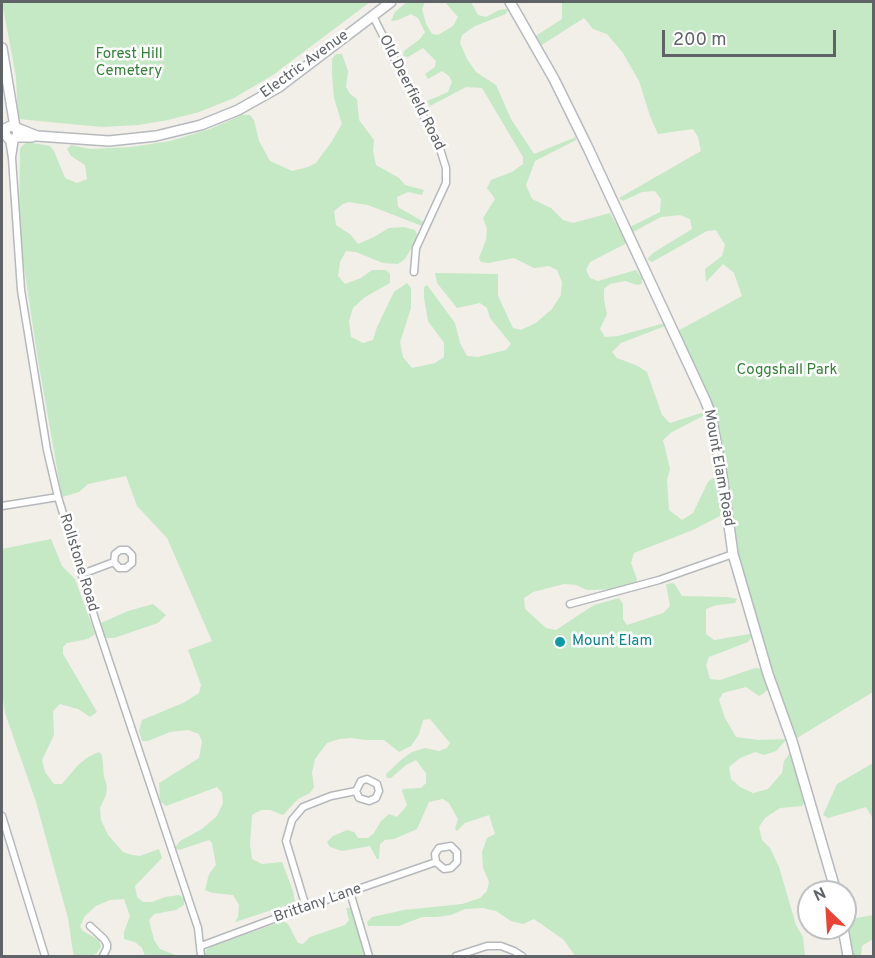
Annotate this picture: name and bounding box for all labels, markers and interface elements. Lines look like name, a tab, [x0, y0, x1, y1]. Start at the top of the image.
scale bar	[665, 18, 839, 56]
street label: Electric Avenue	[257, 27, 353, 103]
text: 200 m	[673, 29, 726, 52]
street label: Old Deerfield Road	[374, 32, 448, 154]
park label: Forest Hill Cemetery	[95, 46, 163, 81]
park label: Coggshall Park	[737, 362, 837, 380]
street label: Mount Elam Road	[699, 408, 737, 528]
street label: Rollstone Road	[55, 512, 101, 614]
place label: Mount Elam	[572, 633, 652, 651]
marker: Mount Elam	[553, 635, 567, 649]
north arrow	[797, 880, 857, 940]
street label: Brittany Lane	[272, 881, 364, 927]
text: N	[811, 884, 830, 907]

